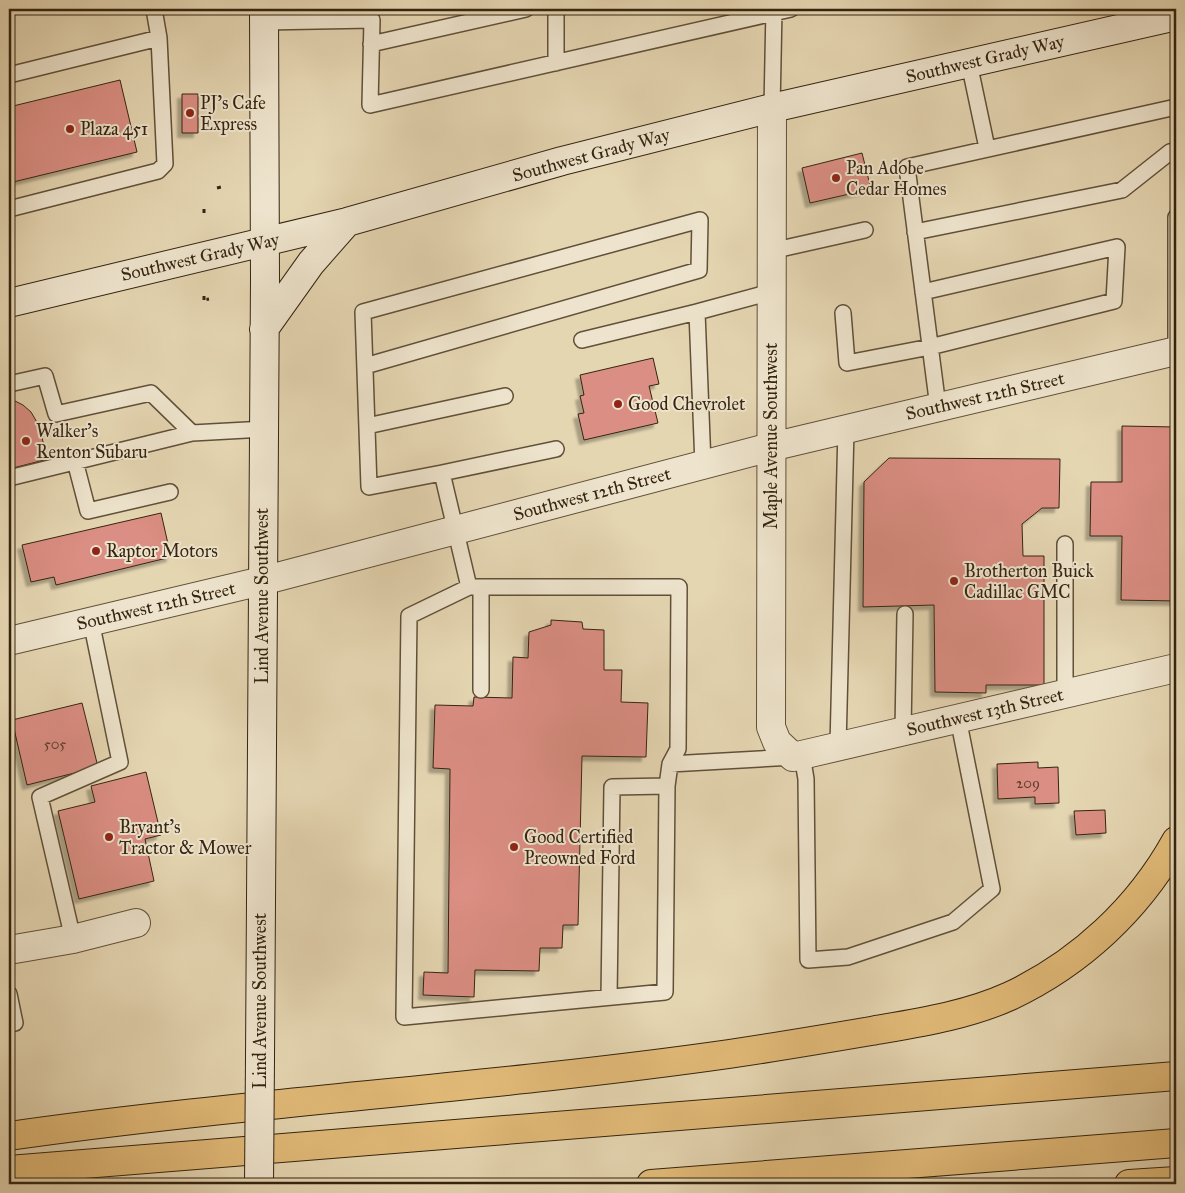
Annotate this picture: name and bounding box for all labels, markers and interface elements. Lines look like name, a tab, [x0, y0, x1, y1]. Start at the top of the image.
street label: Southwest Grady Way	[904, 30, 1067, 88]
place label: PJ's Cafe Express	[200, 92, 266, 135]
marker: PJ's Cafe Express	[184, 107, 196, 119]
place label: Plaza 451	[80, 118, 148, 140]
marker: Plaza 451	[64, 123, 76, 135]
street label: Southwest Grady Way	[510, 123, 673, 187]
place label: Pan Adobe Cedar Homes	[846, 157, 947, 200]
marker: Pan Adobe Cedar Homes	[830, 172, 842, 184]
street label: Southwest Grady Way	[119, 228, 282, 286]
street label: Maple Avenue Southwest	[760, 342, 782, 529]
street label: Southwest 12th Street	[903, 367, 1067, 425]
place label: Good Chevrolet	[628, 393, 746, 415]
marker: Good Chevrolet	[612, 398, 624, 410]
place label: Walker's Renton Subaru	[36, 420, 148, 463]
marker: Walker's Renton Subaru	[20, 435, 32, 447]
street label: Southwest 12th Street	[511, 462, 674, 526]
street label: Lind Avenue Southwest	[251, 507, 273, 684]
place label: Raptor Motors	[106, 540, 218, 562]
marker: Raptor Motors	[90, 545, 102, 557]
place label: Brotherton Buick Cadillac GMC	[964, 560, 1094, 603]
marker: Brotherton Buick Cadillac GMC	[948, 575, 960, 587]
street label: Southwest 12th Street	[74, 577, 238, 635]
street label: Southwest 13th Street	[904, 683, 1066, 741]
house number: 505	[44, 735, 66, 753]
house number: 209	[1016, 774, 1040, 792]
place label: Bryant's Tractor & Mower	[119, 816, 252, 859]
place label: Good Certified Preowned Ford	[524, 826, 636, 869]
marker: Bryant's Tractor & Mower	[103, 831, 115, 843]
marker: Good Certified Preowned Ford	[508, 841, 520, 853]
street label: Lind Avenue Southwest	[249, 912, 271, 1089]

